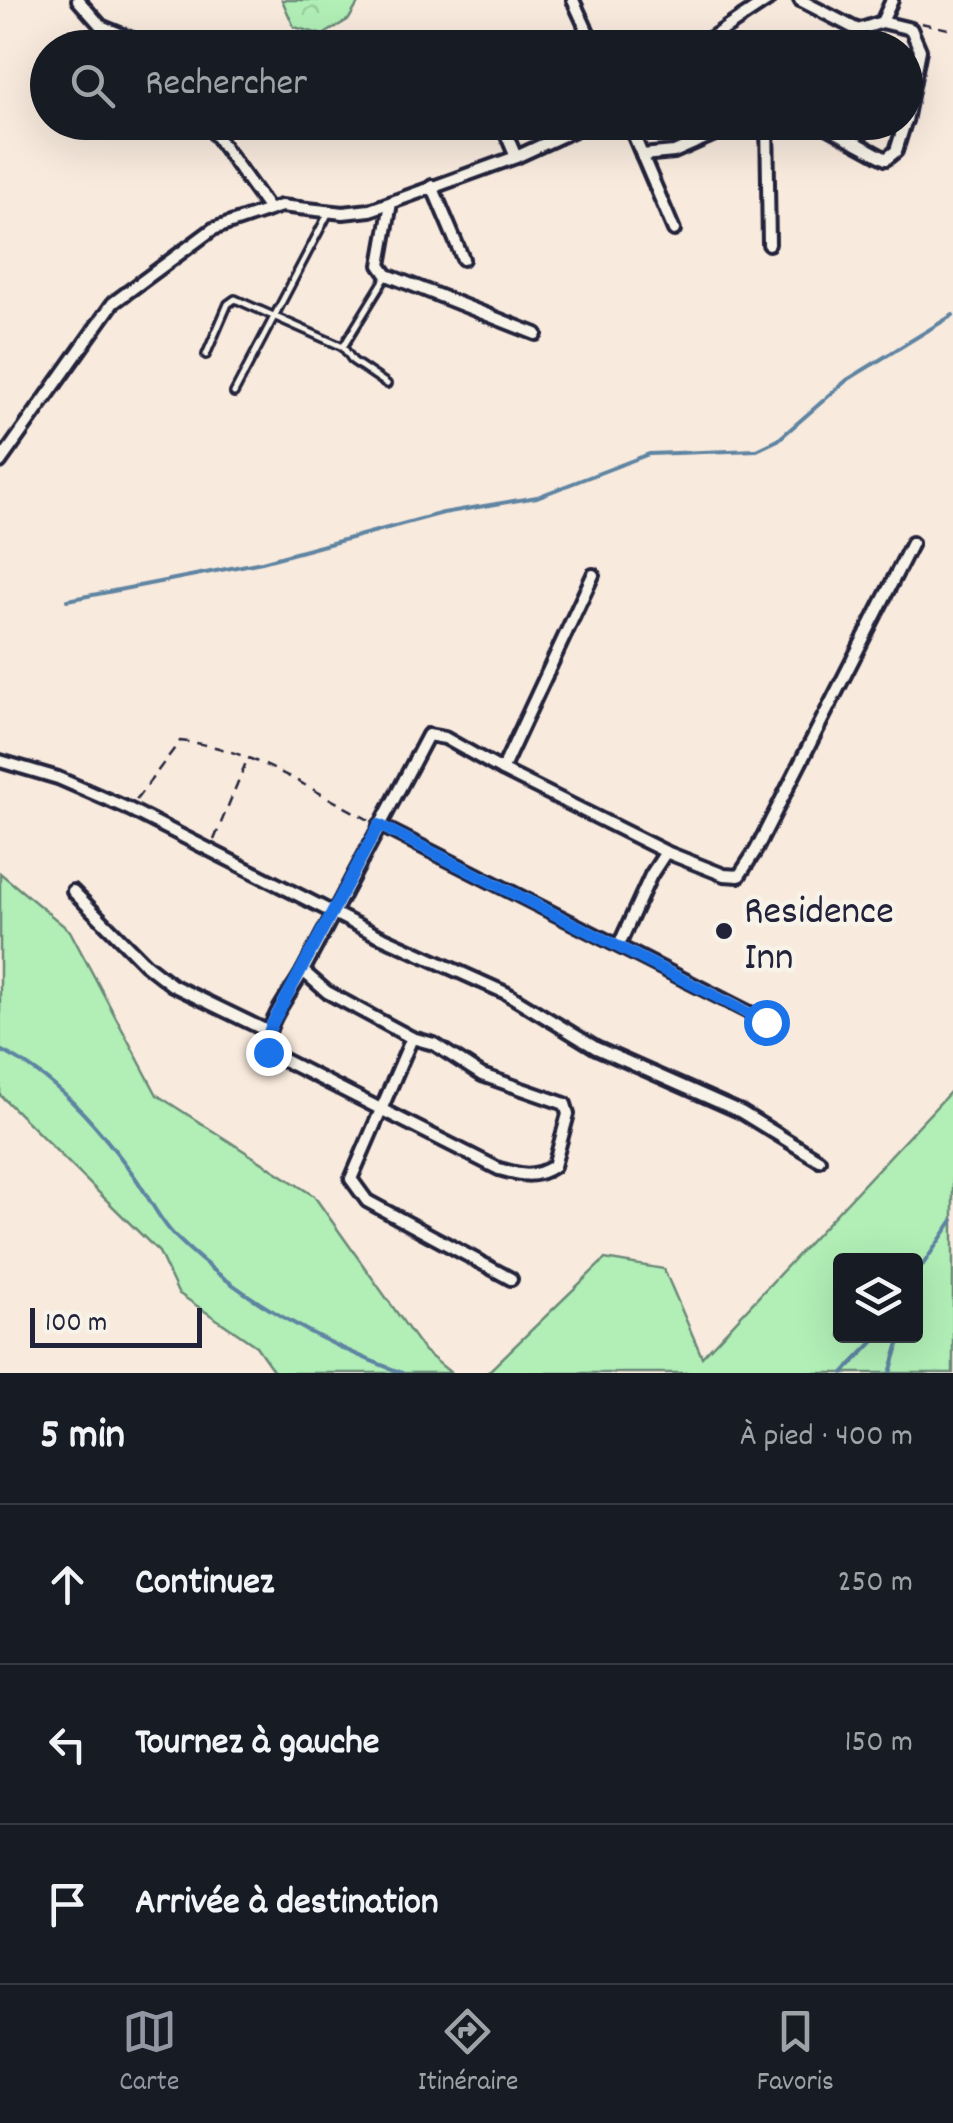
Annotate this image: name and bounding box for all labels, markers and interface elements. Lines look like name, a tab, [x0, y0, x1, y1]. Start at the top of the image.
search box	[30, 30, 923, 140]
icon: search	[65, 58, 120, 113]
text: Rechercher	[145, 58, 307, 113]
place label: Residence Inn	[744, 886, 894, 989]
marker: Residence Inn	[713, 920, 735, 942]
route start	[744, 1000, 790, 1046]
route end	[246, 1030, 292, 1076]
map controls	[833, 1253, 923, 1343]
button: layers	[833, 1253, 923, 1343]
scale bar	[30, 1303, 202, 1348]
text: 100 m	[45, 1305, 107, 1345]
text: 5 min	[40, 1408, 125, 1468]
text: À pied · 400 m	[740, 1415, 913, 1461]
icon: ahead	[40, 1557, 95, 1612]
text: Continuez	[135, 1557, 274, 1612]
text: 250 m	[837, 1561, 913, 1607]
icon: left	[40, 1717, 95, 1772]
text: Tournez à gauche	[135, 1717, 380, 1772]
text: 150 m	[844, 1721, 913, 1767]
icon: arrive	[40, 1877, 95, 1932]
text: Arrivée à destination	[135, 1877, 439, 1932]
tab: Carte	[119, 2004, 179, 2104]
tab: Itinéraire	[418, 2004, 518, 2104]
tab: Favoris	[757, 2004, 834, 2104]

